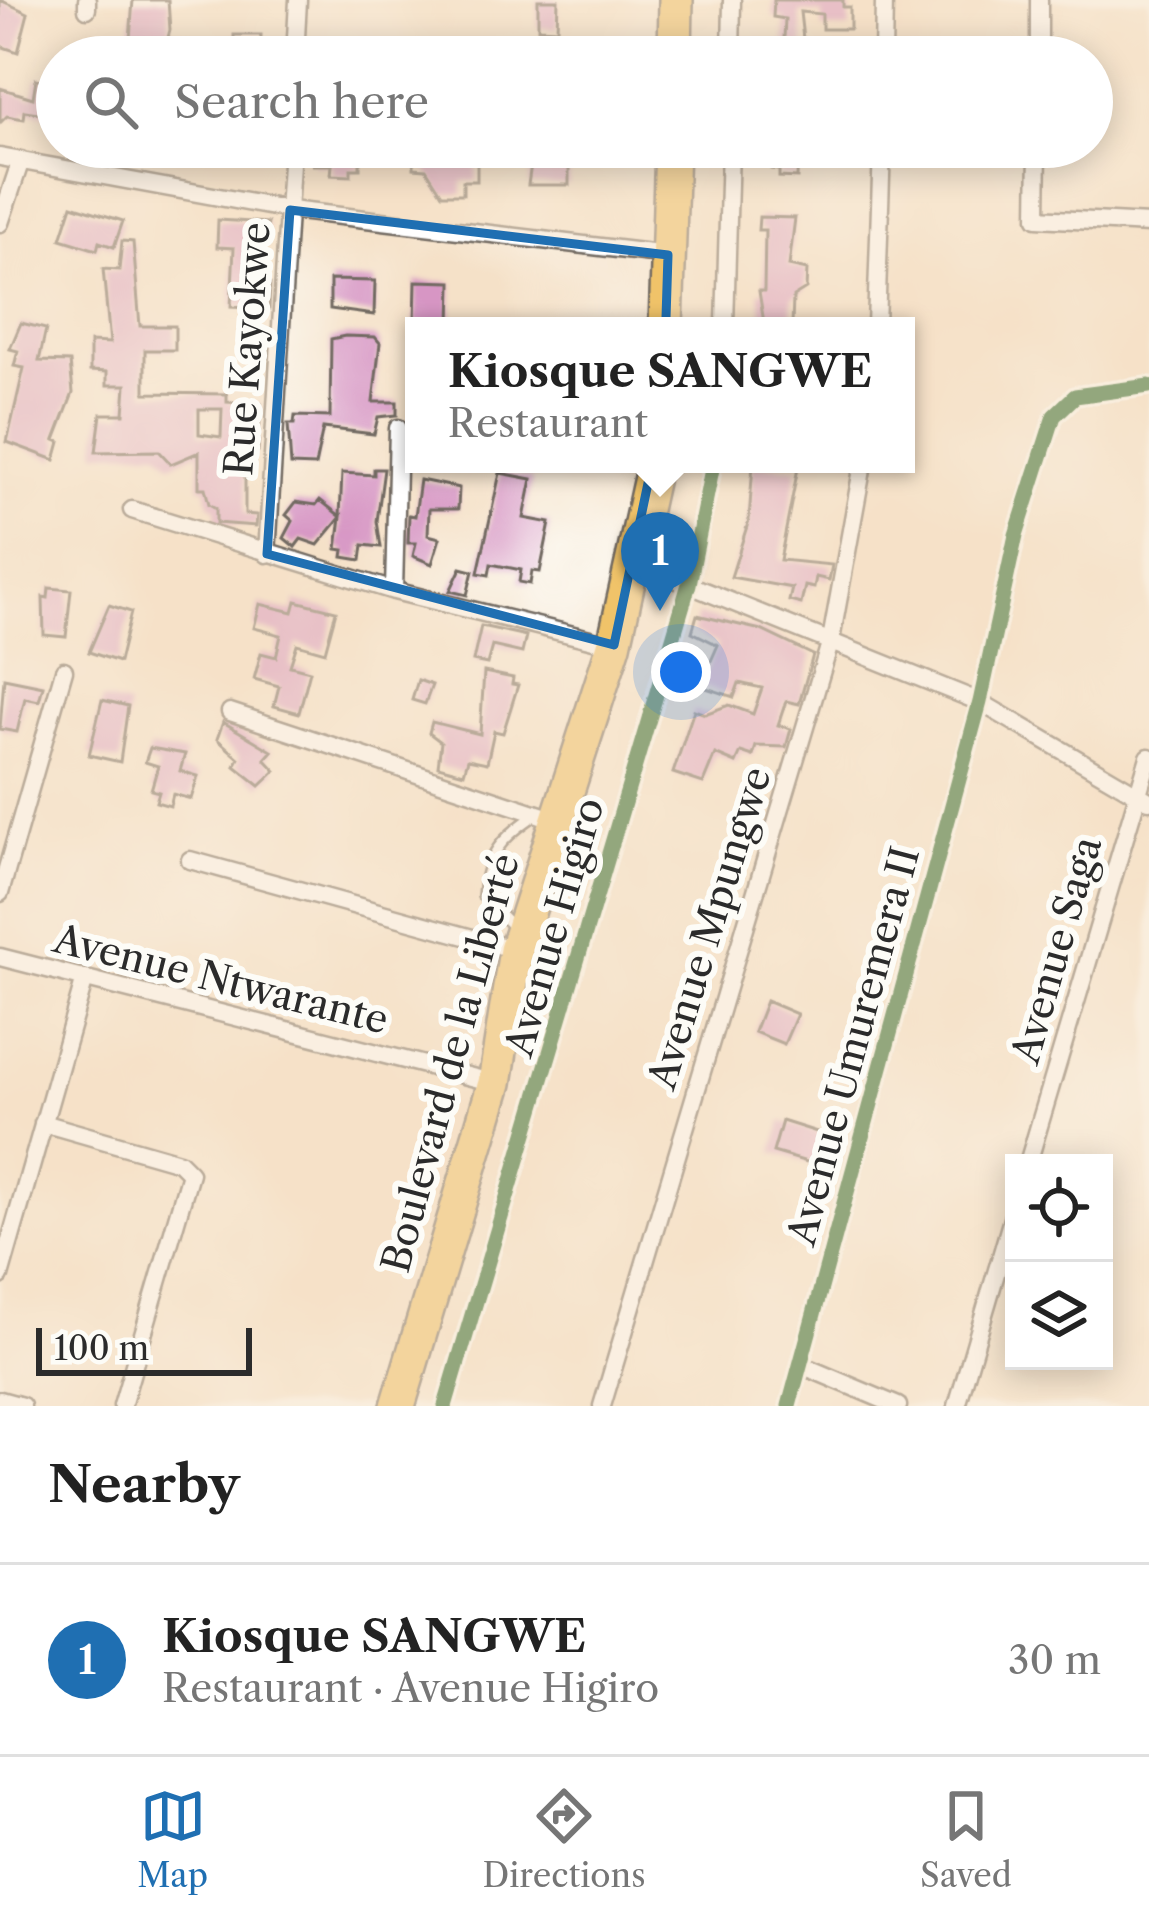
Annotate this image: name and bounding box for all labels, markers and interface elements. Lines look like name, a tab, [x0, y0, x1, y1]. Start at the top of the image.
search box	[36, 36, 1113, 168]
icon: search	[78, 69, 144, 135]
text: Search here	[174, 74, 429, 130]
street label: Rue Kayokwe	[214, 221, 280, 477]
popup	[405, 317, 915, 473]
text: Kiosque SANGWE	[448, 343, 872, 399]
text: Restaurant	[448, 399, 648, 447]
pin: 1	[621, 512, 699, 611]
your location	[651, 642, 711, 702]
street label: Avenue Mpungwe	[637, 761, 781, 1096]
street label: Avenue Higiro	[494, 792, 614, 1063]
street label: Avenue Saga	[1000, 831, 1111, 1070]
street label: Avenue Umuremera II	[776, 842, 929, 1251]
street label: Boulevard de la Liberté	[371, 848, 529, 1278]
street label: Avenue Ntwarante	[48, 914, 393, 1044]
map controls	[1005, 1154, 1113, 1370]
button: locate	[1005, 1154, 1113, 1262]
button: layers	[1005, 1262, 1113, 1370]
scale bar	[36, 1322, 252, 1375]
text: 100 m	[54, 1328, 149, 1369]
text: Nearby	[48, 1453, 240, 1515]
text: Kiosque SANGWE	[162, 1608, 586, 1664]
text: 1	[78, 1636, 96, 1684]
text: 30 m	[1008, 1636, 1101, 1684]
text: Restaurant · Avenue Higiro	[162, 1664, 659, 1712]
tab: Map	[137, 1783, 208, 1896]
tab: Directions	[483, 1783, 646, 1896]
tab: Saved	[920, 1783, 1012, 1896]

